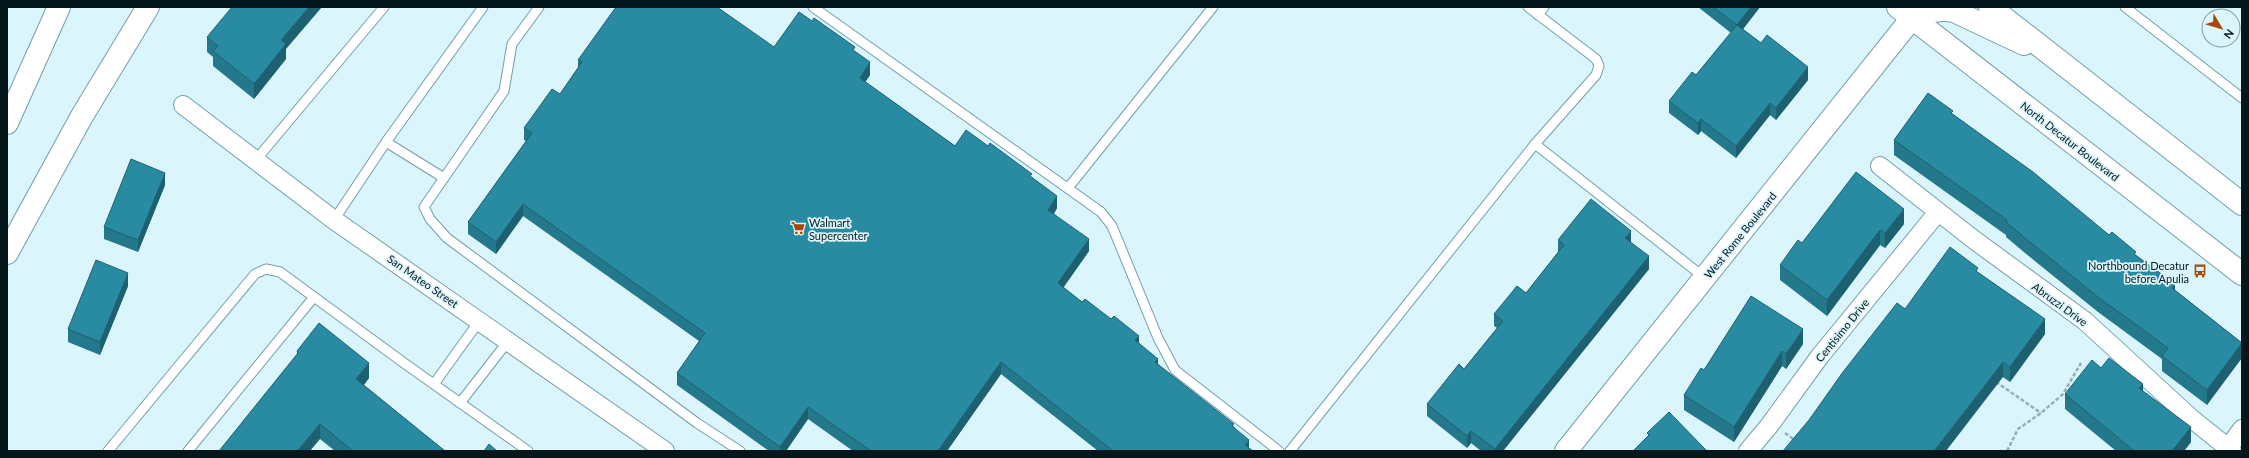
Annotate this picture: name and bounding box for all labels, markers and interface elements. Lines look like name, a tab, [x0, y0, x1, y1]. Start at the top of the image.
north arrow	[2201, 8, 2241, 48]
text: N	[2222, 27, 2237, 42]
street label: North Decatur Boulevard	[2018, 98, 2122, 184]
street label: West Rome Boulevard	[1701, 189, 1779, 281]
place label: Walmart Supercenter	[809, 216, 868, 242]
supermarket icon: Walmart Supercenter	[790, 220, 806, 236]
street label: San Mateo Street	[385, 252, 461, 310]
place label: Northbound Decatur before Apulia	[2088, 259, 2189, 285]
bus stop icon: Northbound Decatur before Apulia	[2192, 263, 2208, 279]
street label: Abruzzi Drive	[2030, 280, 2090, 329]
street label: Centisimo Drive	[1813, 296, 1872, 364]

